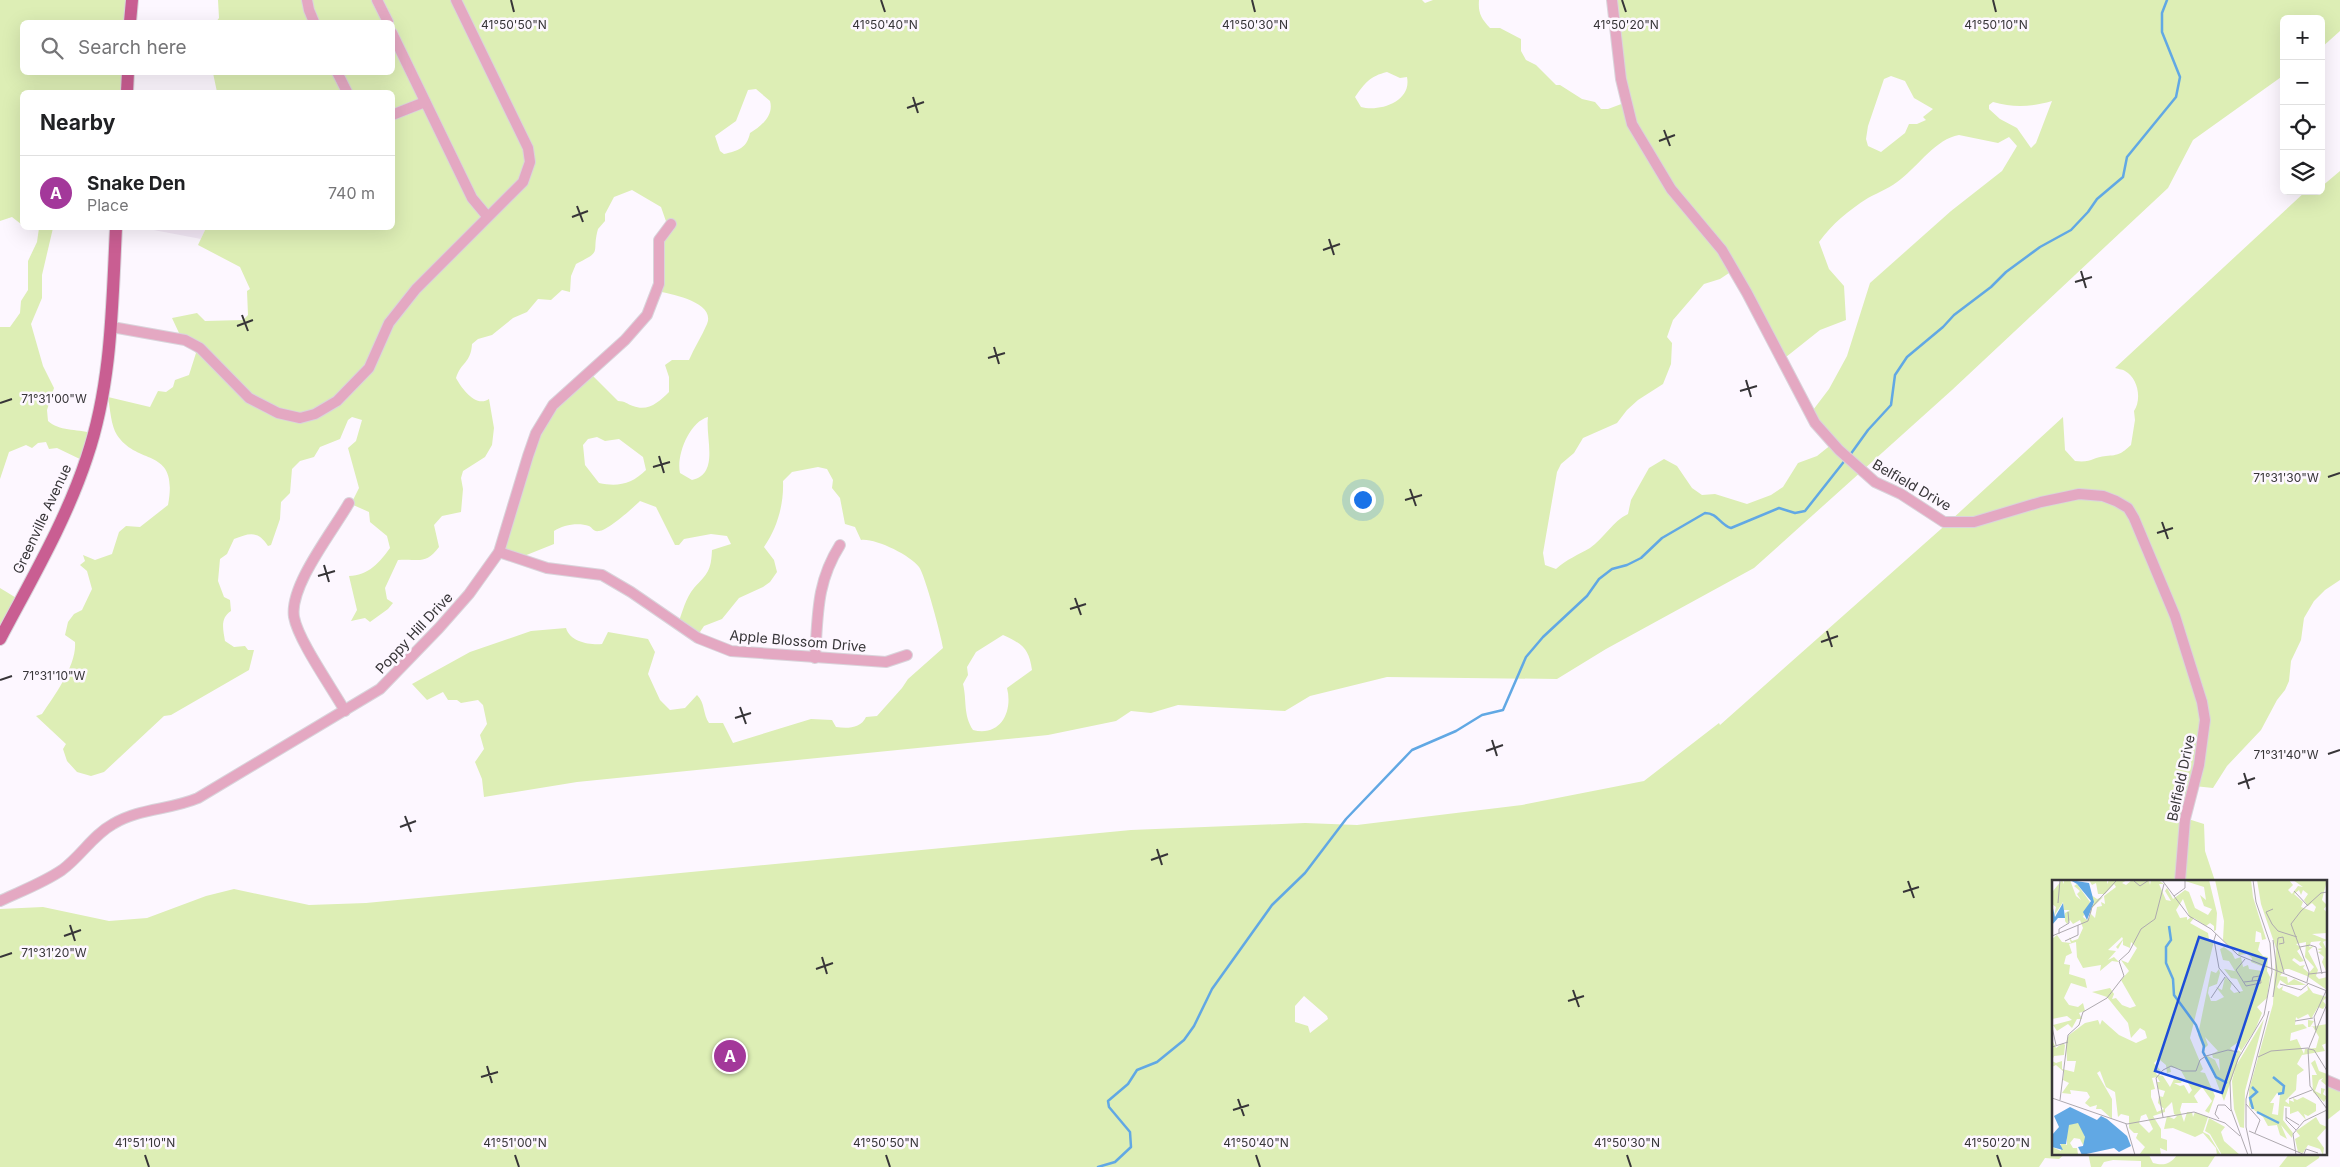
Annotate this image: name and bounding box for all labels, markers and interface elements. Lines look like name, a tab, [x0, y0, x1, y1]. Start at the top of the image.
map controls	[2280, 15, 2325, 195]
button: +	[2280, 15, 2325, 60]
text: 41°50'50"N	[481, 17, 547, 32]
text: 41°50'40"N	[852, 17, 918, 32]
text: 41°50'30"N	[1222, 17, 1288, 32]
text: 41°50'20"N	[1593, 17, 1659, 32]
text: 41°50'10"N	[1964, 17, 2028, 32]
search box	[20, 20, 395, 75]
icon: search	[38, 34, 66, 62]
text: Search here	[78, 36, 187, 59]
button: −	[2280, 60, 2325, 105]
button: locate	[2280, 105, 2325, 150]
text: Nearby	[40, 110, 115, 135]
button: layers	[2280, 150, 2325, 195]
text: Snake Den	[87, 172, 186, 195]
text: A	[50, 183, 62, 203]
text: 740 m	[328, 183, 375, 203]
text: Place	[87, 195, 129, 215]
text: 71°31'00"W	[21, 391, 87, 406]
street label: Belfield Drive	[1870, 455, 1955, 514]
street label: Greenville Avenue	[9, 461, 74, 576]
text: 71°31'30"W	[2253, 470, 2319, 485]
your location	[1350, 487, 1376, 513]
street label: Poppy Hill Drive	[372, 588, 456, 677]
street label: Apple Blossom Drive	[729, 626, 867, 655]
text: 71°31'10"W	[23, 668, 86, 683]
street label: Belfield Drive	[2163, 733, 2198, 823]
text: 71°31'40"W	[2253, 747, 2319, 762]
inset map	[2052, 880, 2328, 1154]
text: 71°31'20"W	[21, 945, 87, 960]
pin: A	[714, 1037, 746, 1075]
text: 41°51'10"N	[115, 1135, 175, 1150]
text: 41°51'00"N	[483, 1135, 547, 1150]
text: 41°50'50"N	[853, 1135, 919, 1150]
text: 41°50'40"N	[1223, 1135, 1289, 1150]
text: 41°50'30"N	[1594, 1135, 1660, 1150]
text: 41°50'20"N	[1964, 1135, 2030, 1150]

